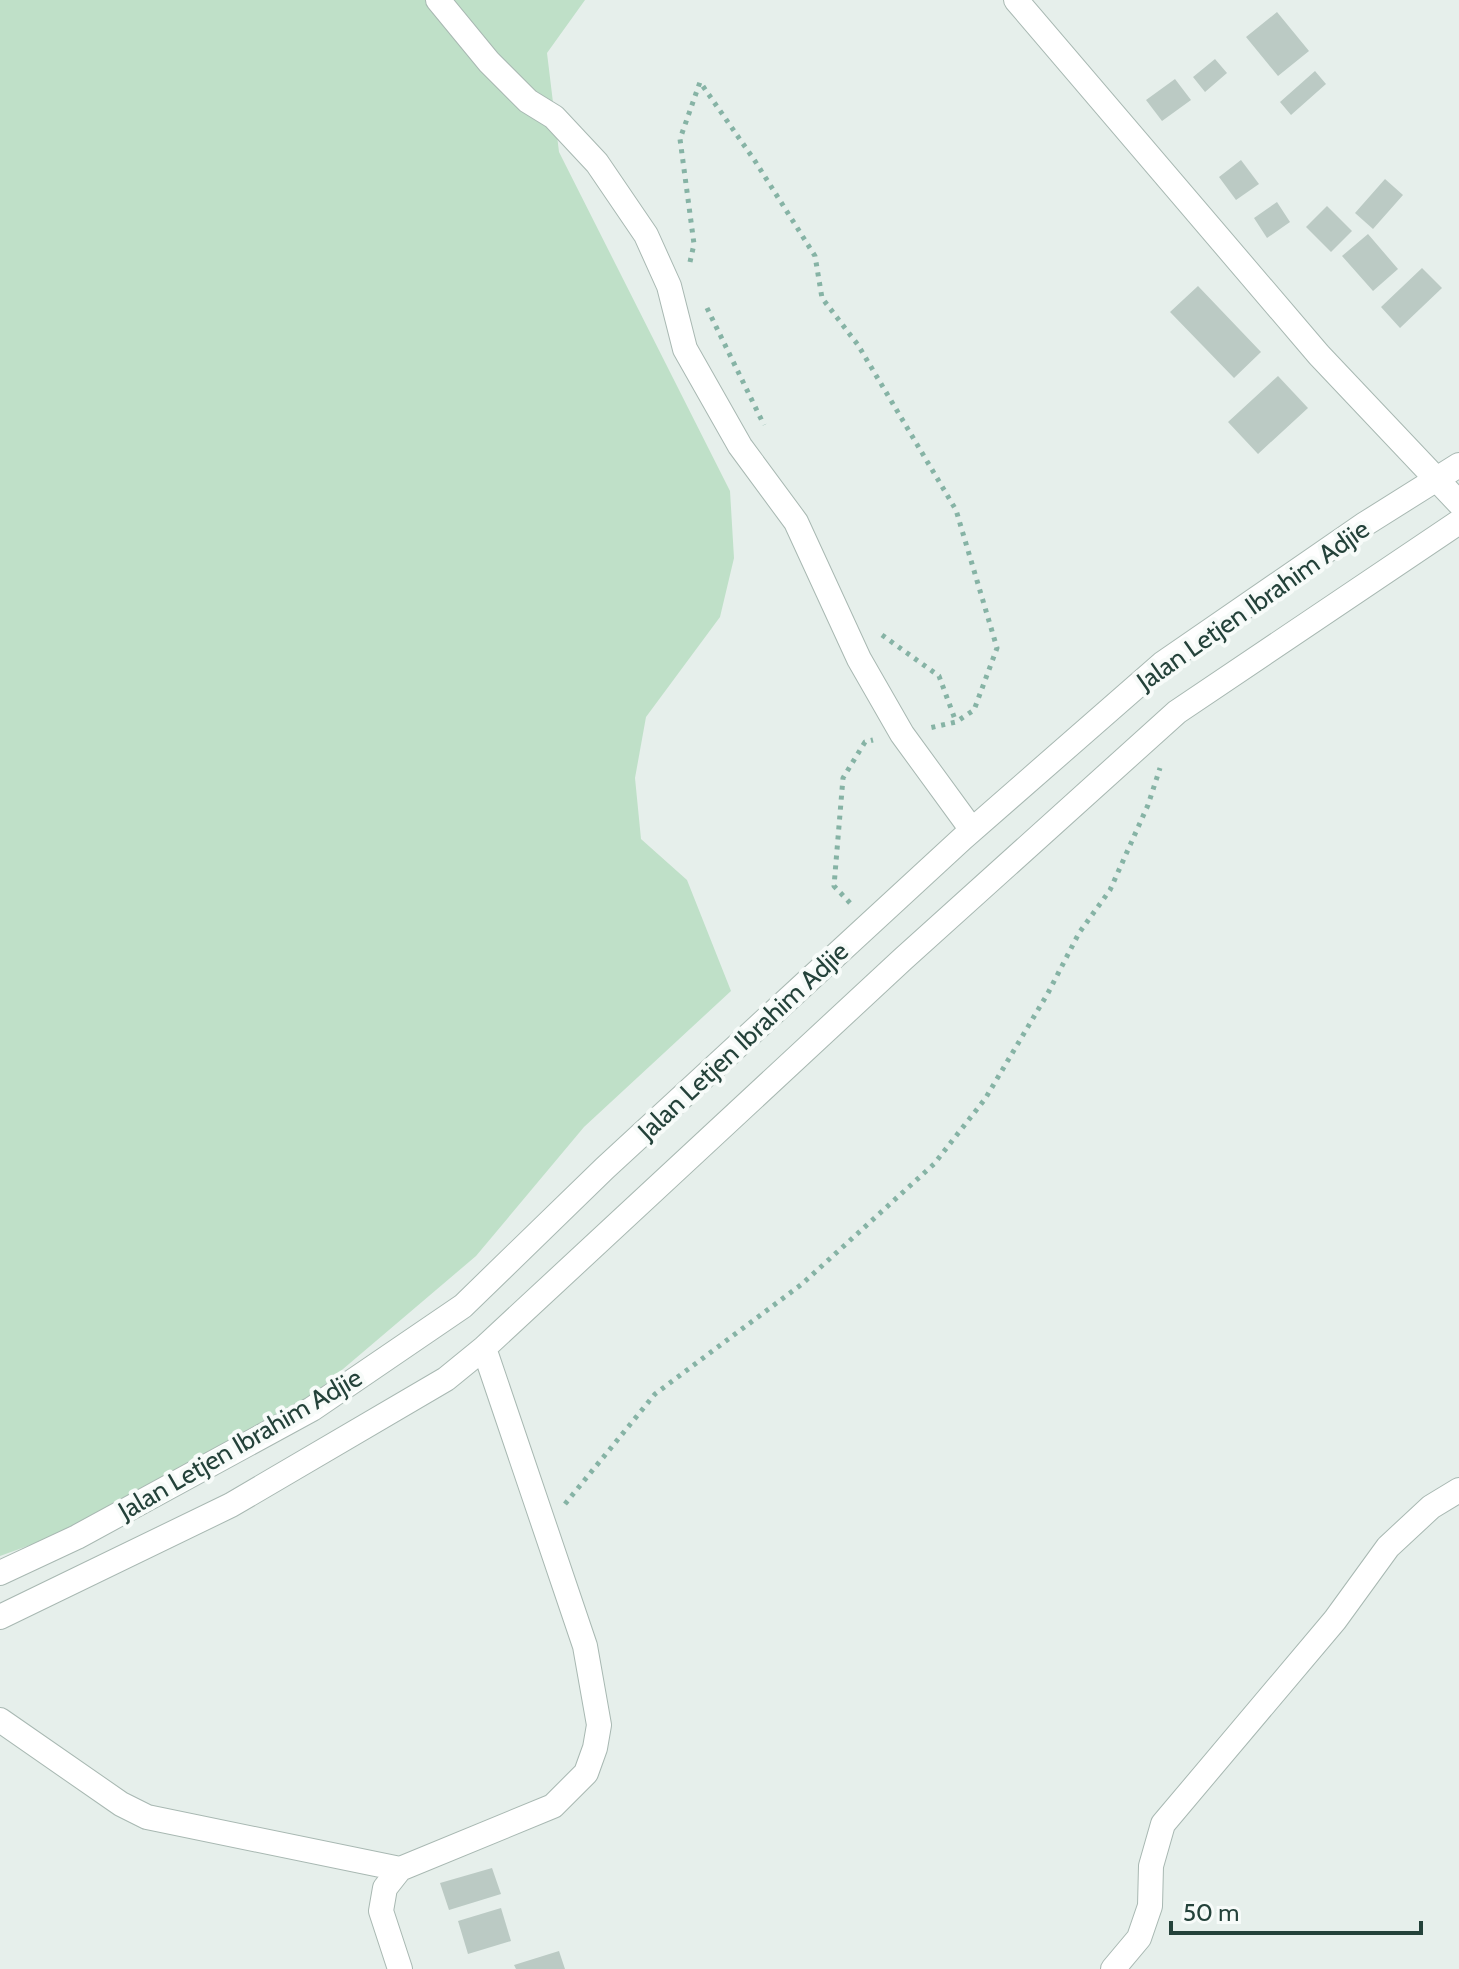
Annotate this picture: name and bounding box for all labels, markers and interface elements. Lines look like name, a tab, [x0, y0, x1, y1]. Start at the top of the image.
street label: Jalan Letjen Ibrahim Adjie	[1130, 513, 1375, 698]
street label: Jalan Letjen Ibrahim Adjie	[630, 935, 855, 1147]
street label: Jalan Letjen Ibrahim Adjie	[112, 1361, 368, 1527]
scale bar	[1171, 1885, 1421, 1935]
text: 50 m	[1183, 1898, 1239, 1927]

